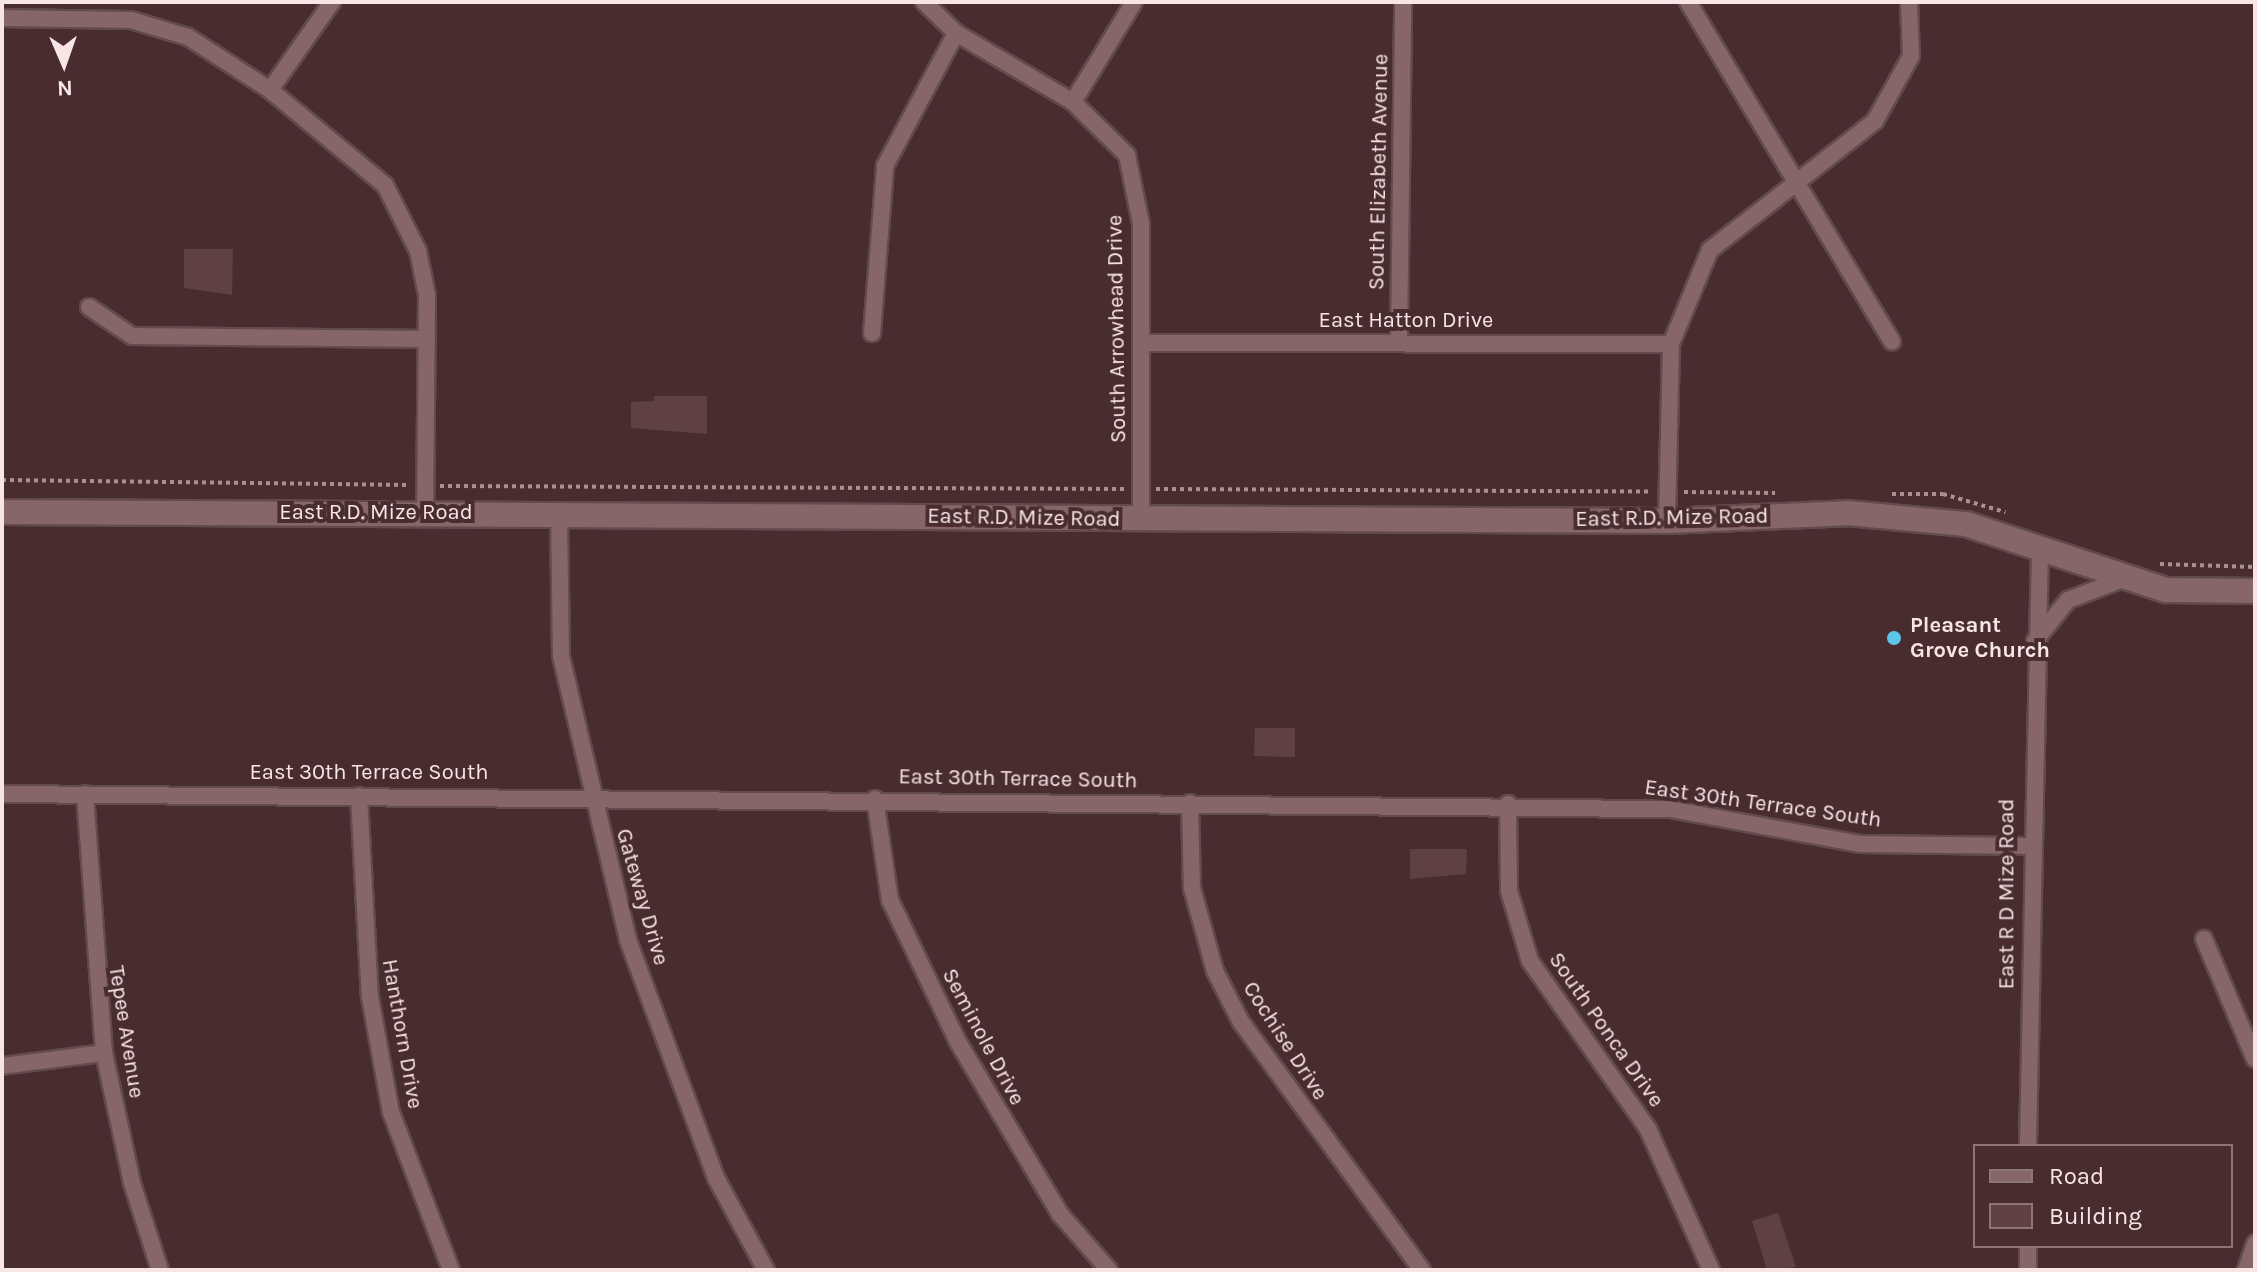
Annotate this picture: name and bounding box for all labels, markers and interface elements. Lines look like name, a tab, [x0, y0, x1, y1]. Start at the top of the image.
north arrow	[24, 24, 104, 104]
street label: South Elizabeth Avenue	[1364, 54, 1394, 290]
text: N	[56, 75, 73, 101]
street label: South Arrowhead Drive	[1102, 215, 1132, 443]
street label: East Hatton Drive	[1319, 308, 1493, 334]
street label: East R.D. Mize Road	[279, 500, 473, 526]
street label: East R.D. Mize Road	[927, 503, 1121, 533]
street label: East R.D. Mize Road	[1575, 503, 1769, 533]
place label: Pleasant Grove Church	[1910, 612, 2050, 664]
marker: Pleasant Grove Church	[1885, 629, 1903, 647]
street label: East 30th Terrace South	[249, 760, 489, 786]
street label: East 30th Terrace South	[898, 764, 1138, 794]
street label: East 30th Terrace South	[1643, 774, 1883, 834]
street label: East R D Mize Road	[1994, 799, 2020, 989]
street label: Gateway Drive	[610, 826, 674, 968]
street label: South Ponca Drive	[1543, 947, 1669, 1113]
street label: Hanthorn Drive	[376, 957, 428, 1111]
street label: Tepee Avenue	[103, 964, 149, 1100]
street label: Seminole Drive	[936, 964, 1030, 1110]
street label: Cochise Drive	[1237, 977, 1333, 1105]
legend	[1973, 1144, 2233, 1248]
text: Road	[2049, 1162, 2104, 1190]
text: Building	[2049, 1202, 2142, 1230]

